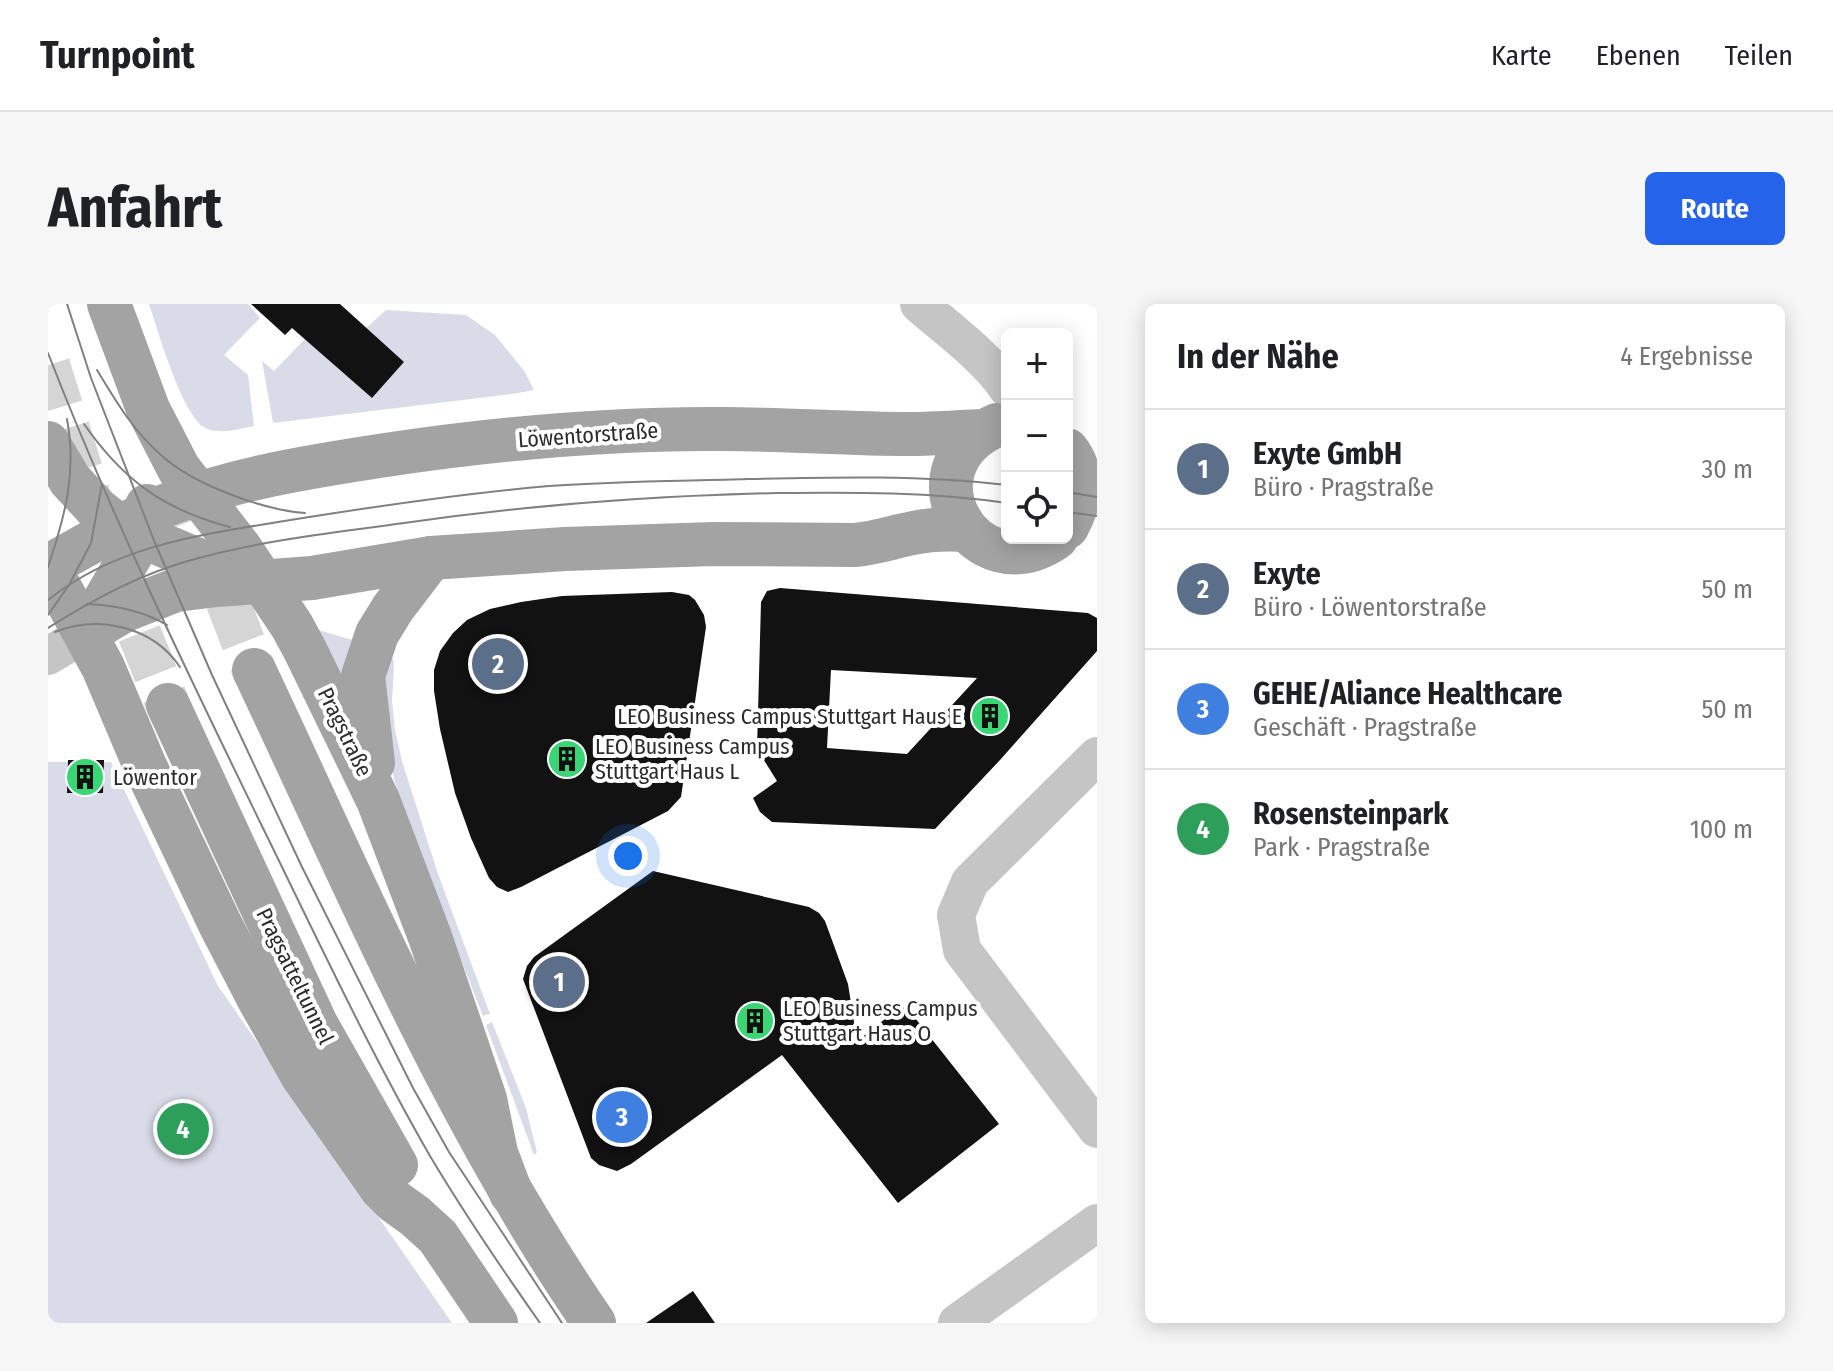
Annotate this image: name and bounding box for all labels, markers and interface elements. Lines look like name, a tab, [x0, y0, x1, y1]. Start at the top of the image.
text: Turnpoint	[40, 32, 195, 78]
text: Karte	[1491, 39, 1552, 72]
text: Ebenen	[1596, 39, 1681, 72]
text: Teilen	[1725, 39, 1793, 72]
button: Route	[1645, 172, 1785, 245]
text: Anfahrt	[48, 175, 222, 242]
map controls	[1001, 328, 1073, 544]
button: +	[1001, 328, 1073, 400]
text: In der Nähe	[1177, 336, 1339, 377]
text: 4 Ergebnisse	[1620, 341, 1753, 372]
button: −	[1001, 400, 1073, 472]
street label: Löwentorstraße	[517, 417, 659, 453]
text: Exyte GmbH	[1253, 436, 1402, 472]
text: 1	[1198, 454, 1209, 485]
text: 30 m	[1702, 454, 1753, 485]
button: locate	[1001, 472, 1073, 544]
text: Büro · Pragstraße	[1253, 472, 1434, 503]
text: Exyte	[1253, 556, 1321, 592]
text: 2	[1197, 574, 1209, 605]
text: 50 m	[1701, 574, 1753, 605]
text: Büro · Löwentorstraße	[1253, 592, 1487, 623]
pin: 2	[472, 634, 524, 694]
text: GEHE/Aliance Healthcare	[1253, 676, 1562, 712]
street label: Pragstraße	[312, 683, 378, 781]
text: 3	[1197, 694, 1209, 725]
text: 50 m	[1701, 694, 1753, 725]
building icon: LEO Business Campus Stuttgart Haus E	[969, 695, 1011, 737]
place label: LEO Business Campus Stuttgart Haus E	[617, 703, 962, 730]
text: Geschäft · Pragstraße	[1253, 712, 1477, 743]
place label: LEO Business Campus Stuttgart Haus L	[595, 733, 790, 785]
building icon: LEO Business Campus Stuttgart Haus L	[546, 738, 588, 780]
building icon: Löwentor	[64, 756, 106, 798]
place label: Löwentor	[113, 764, 197, 791]
text: Rosensteinpark	[1253, 796, 1449, 832]
text: 4	[1196, 814, 1210, 845]
text: 100 m	[1690, 814, 1753, 845]
text: Park · Pragstraße	[1253, 832, 1430, 863]
your location	[608, 836, 648, 876]
street label: Pragsatteltunnel	[250, 904, 340, 1049]
pin: 1	[533, 952, 585, 1012]
place label: LEO Business Campus Stuttgart Haus O	[783, 995, 978, 1047]
building icon: LEO Business Campus Stuttgart Haus O	[734, 1000, 776, 1042]
pin: 3	[596, 1087, 648, 1147]
pin: 4	[157, 1099, 209, 1159]

